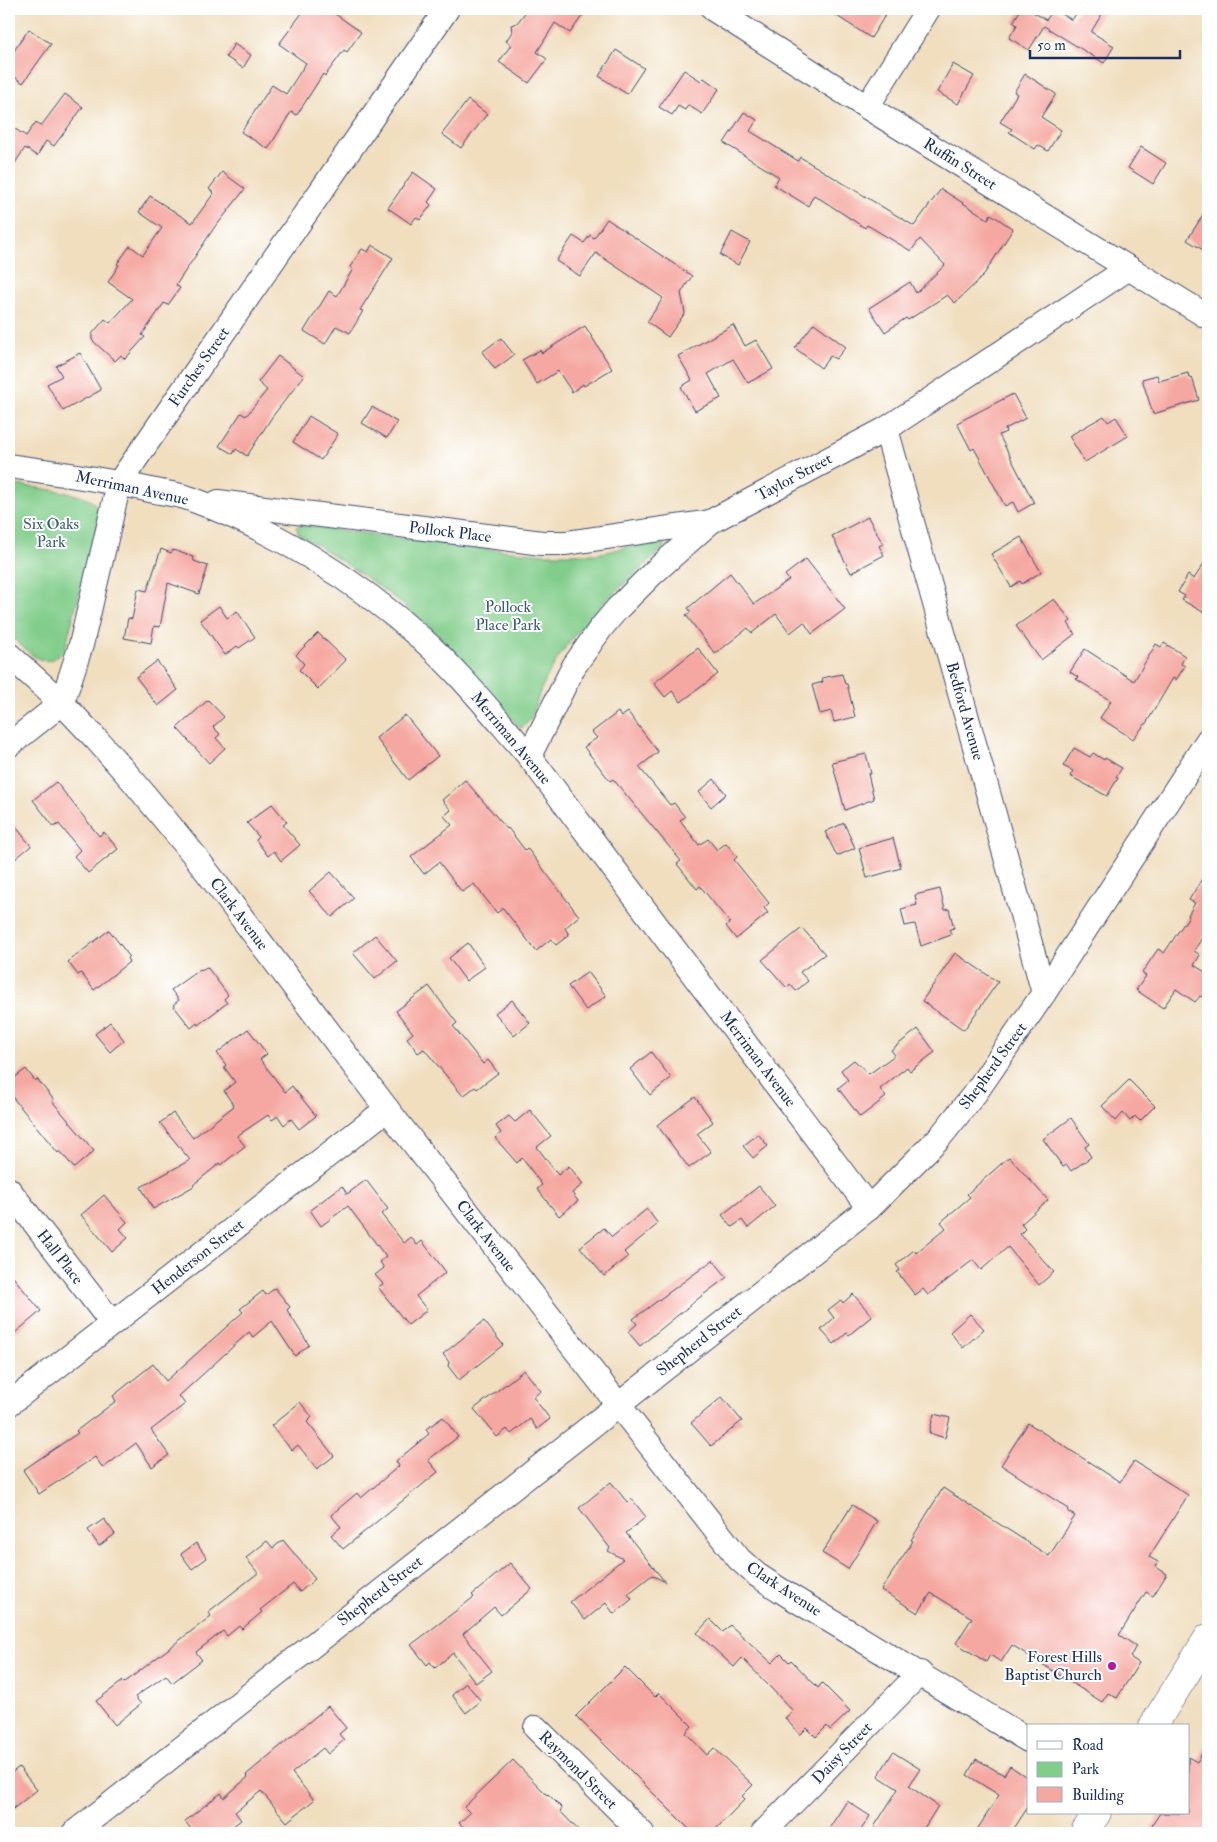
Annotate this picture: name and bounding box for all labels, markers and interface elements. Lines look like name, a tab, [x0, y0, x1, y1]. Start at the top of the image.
scale bar	[1030, 28, 1180, 60]
text: 50 m	[1037, 36, 1066, 55]
street label: Ruffin Street	[920, 134, 1000, 194]
street label: Furches Street	[164, 323, 234, 411]
street label: Taylor Street	[753, 449, 835, 505]
street label: Merriman Avenue	[74, 466, 191, 510]
park label: Six Oaks Park	[23, 514, 79, 552]
street label: Pollock Place	[408, 517, 493, 547]
park label: Pollock Place Park	[475, 597, 541, 635]
street label: Bedford Avenue	[941, 660, 989, 763]
street label: Merriman Avenue	[466, 688, 556, 789]
street label: Clark Avenue	[205, 874, 273, 954]
street label: Merriman Avenue	[715, 1007, 801, 1111]
street label: Shepherd Street	[955, 1019, 1032, 1114]
street label: Clark Avenue	[452, 1196, 520, 1276]
street label: Henderson Street	[148, 1215, 248, 1299]
street label: Hall Place	[32, 1225, 88, 1289]
street label: Shepherd Street	[652, 1301, 746, 1381]
street label: Shepherd Street	[333, 1551, 427, 1631]
street label: Clark Avenue	[743, 1557, 826, 1621]
place label: Forest Hills Baptist Church	[1004, 1647, 1103, 1686]
marker: Forest Hills Baptist Church	[1106, 1660, 1118, 1672]
street label: Daisy Street	[808, 1718, 876, 1788]
legend	[1027, 1724, 1190, 1814]
street label: Raymond Street	[535, 1727, 621, 1813]
text: Road	[1072, 1736, 1104, 1755]
text: Park	[1072, 1760, 1099, 1779]
text: Building	[1072, 1786, 1124, 1805]

